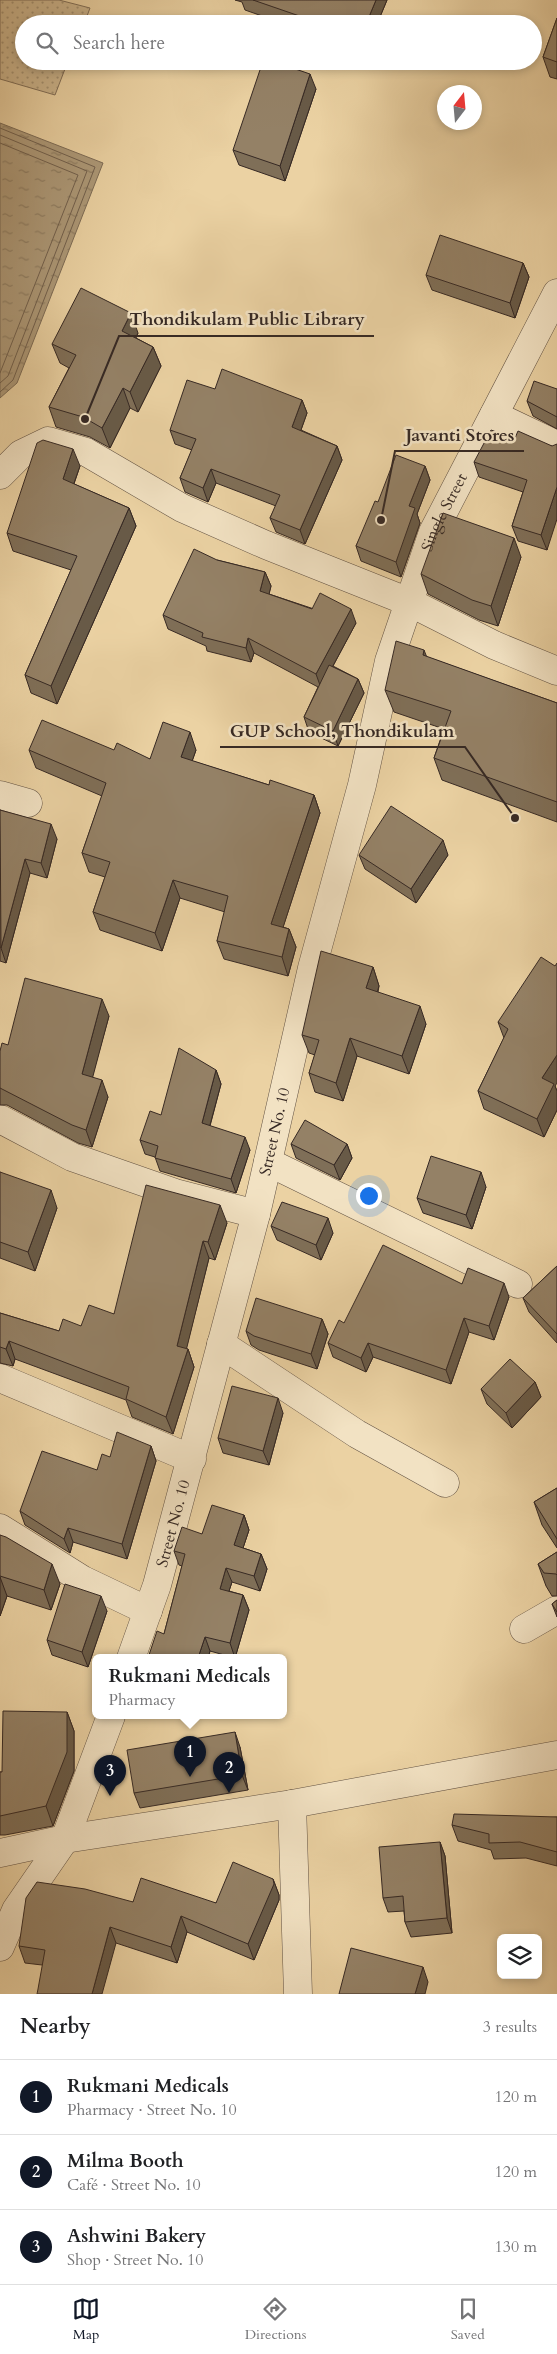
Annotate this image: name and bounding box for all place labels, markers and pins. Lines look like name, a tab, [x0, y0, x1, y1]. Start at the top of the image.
callout: Thondikulam Public Library	[119, 303, 374, 336]
callout: Javanti Stores	[395, 418, 524, 451]
callout: GUP School, Thondikulam	[220, 714, 465, 747]
pin: 1	[174, 1736, 206, 1777]
pin: 2	[213, 1752, 245, 1793]
pin: 3	[94, 1755, 126, 1796]

